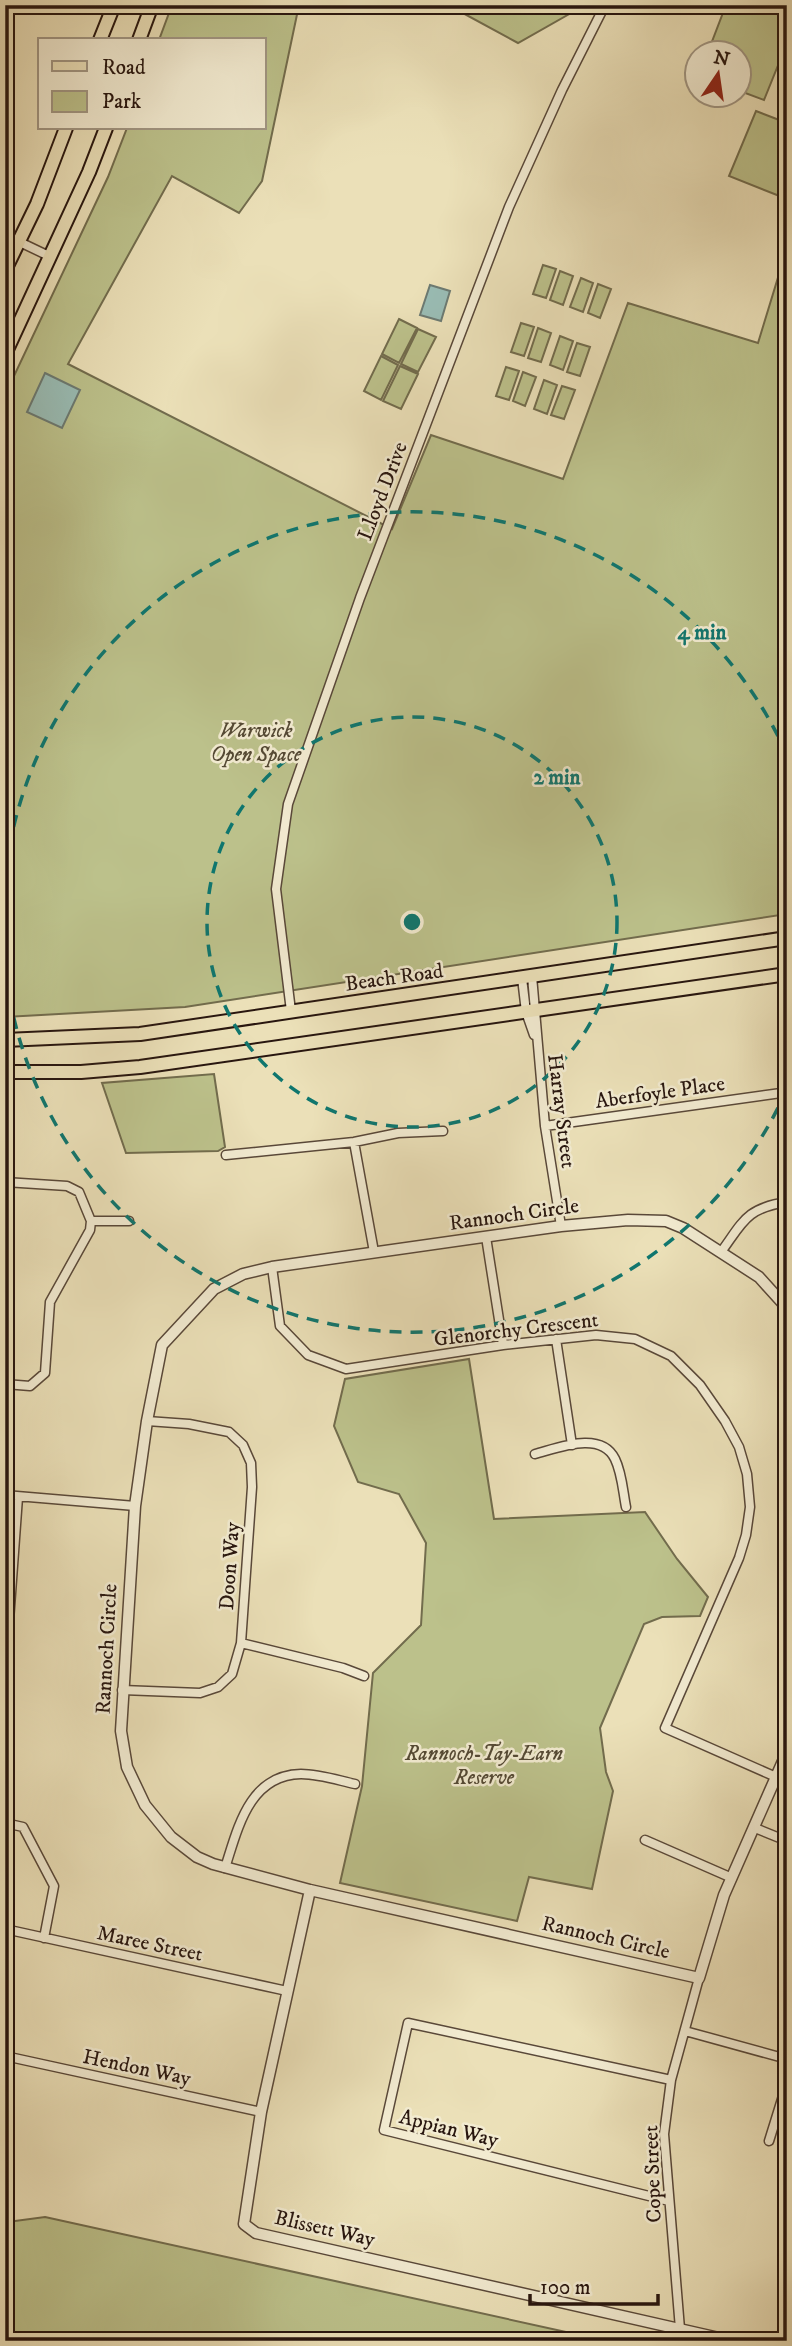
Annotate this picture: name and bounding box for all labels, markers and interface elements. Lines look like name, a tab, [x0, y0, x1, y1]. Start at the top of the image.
legend	[38, 38, 266, 130]
north arrow	[684, 38, 754, 108]
text: N	[711, 46, 732, 72]
text: Road	[102, 55, 146, 81]
text: Park	[102, 89, 142, 115]
street label: Lloyd Drive	[352, 438, 414, 544]
text: 4 min	[678, 620, 727, 646]
park label: Warwick Open Space	[211, 718, 302, 768]
text: 2 min	[534, 765, 582, 791]
centre of rings	[400, 910, 424, 934]
street label: Beach Road	[343, 958, 445, 998]
street label: Harray Street	[541, 1052, 581, 1170]
street label: Aberfoyle Place	[594, 1071, 727, 1115]
street label: Rannoch Circle	[448, 1193, 581, 1237]
street label: Glenorchy Crescent	[432, 1307, 600, 1353]
street label: Doon Way	[214, 1520, 246, 1611]
street label: Rannoch Circle	[91, 1583, 123, 1715]
park label: Rannoch-Tay-Earn Reserve	[404, 1741, 563, 1791]
street label: Rannoch Circle	[539, 1911, 673, 1965]
street label: Maree Street	[95, 1920, 205, 1968]
street label: Hendon Way	[80, 2044, 194, 2092]
street label: Appian Way	[397, 2104, 502, 2154]
street label: Cope Street	[638, 2124, 668, 2223]
street label: Blissett Way	[272, 2205, 379, 2253]
scale bar	[530, 2262, 657, 2306]
text: 100 m	[540, 2275, 591, 2301]

